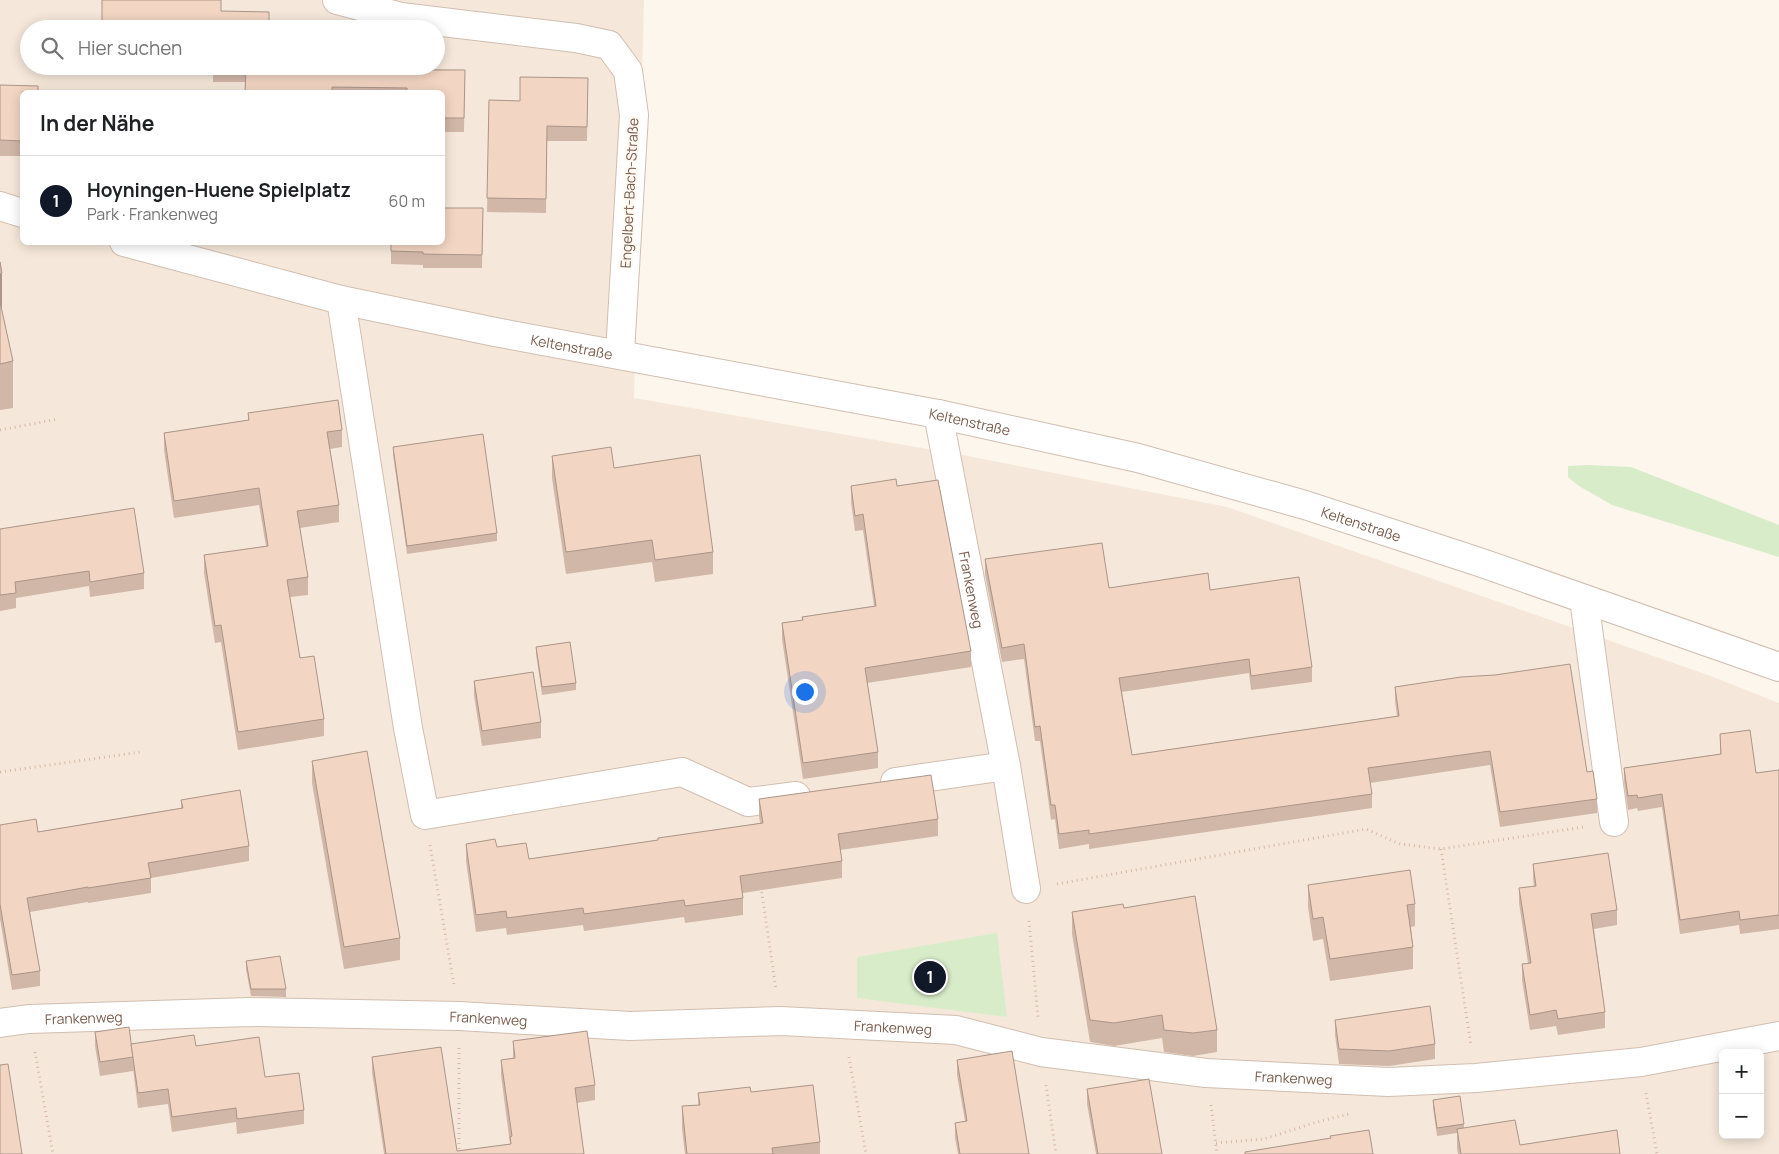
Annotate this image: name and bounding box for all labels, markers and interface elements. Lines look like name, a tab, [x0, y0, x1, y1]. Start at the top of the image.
search box	[20, 20, 445, 75]
icon: search	[38, 34, 66, 62]
text: Hier suchen	[78, 35, 182, 61]
text: In der Nähe	[40, 109, 154, 137]
street label: Engelbert-Bach-Straße	[616, 117, 642, 269]
text: Hoyningen-Huene Spielplatz	[87, 177, 351, 203]
text: 1	[52, 190, 60, 212]
text: 60 m	[389, 190, 425, 212]
text: Park · Frankenweg	[87, 203, 218, 225]
street label: Keltenstraße	[529, 329, 614, 363]
street label: Keltenstraße	[928, 403, 1012, 439]
street label: Keltenstraße	[1319, 502, 1404, 545]
street label: Frankenweg	[955, 550, 989, 630]
your location	[792, 679, 818, 705]
pin: 1	[914, 958, 946, 996]
street label: Frankenweg	[449, 1006, 528, 1029]
street label: Frankenweg	[44, 1007, 123, 1028]
street label: Frankenweg	[854, 1015, 933, 1038]
map controls	[1719, 1049, 1764, 1139]
button: +	[1719, 1049, 1764, 1094]
street label: Frankenweg	[1254, 1066, 1333, 1089]
button: −	[1719, 1094, 1764, 1139]

